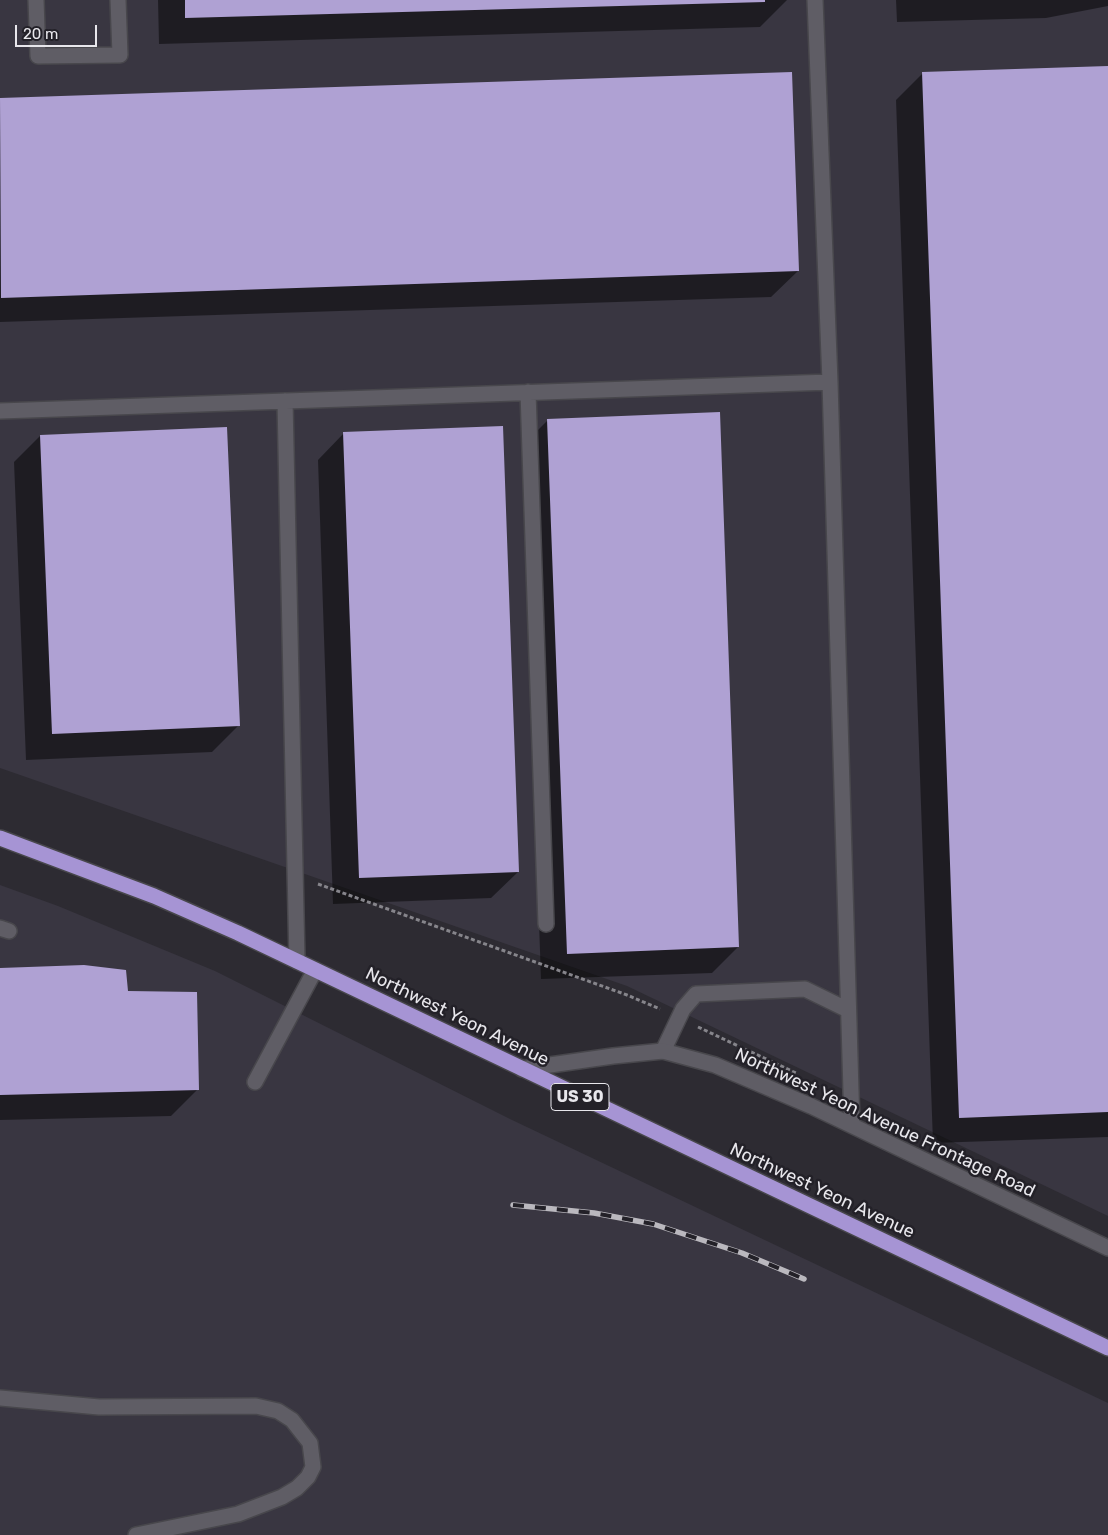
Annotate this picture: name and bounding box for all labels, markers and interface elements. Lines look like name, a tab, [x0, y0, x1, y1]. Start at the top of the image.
scale bar	[18, 15, 100, 47]
text: 20 m	[23, 25, 58, 43]
street label: Northwest Yeon Avenue	[362, 963, 552, 1071]
street label: Northwest Yeon Avenue Frontage Road	[732, 1044, 1038, 1202]
road number: US 30	[551, 1084, 609, 1110]
street label: Northwest Yeon Avenue	[726, 1139, 918, 1243]

